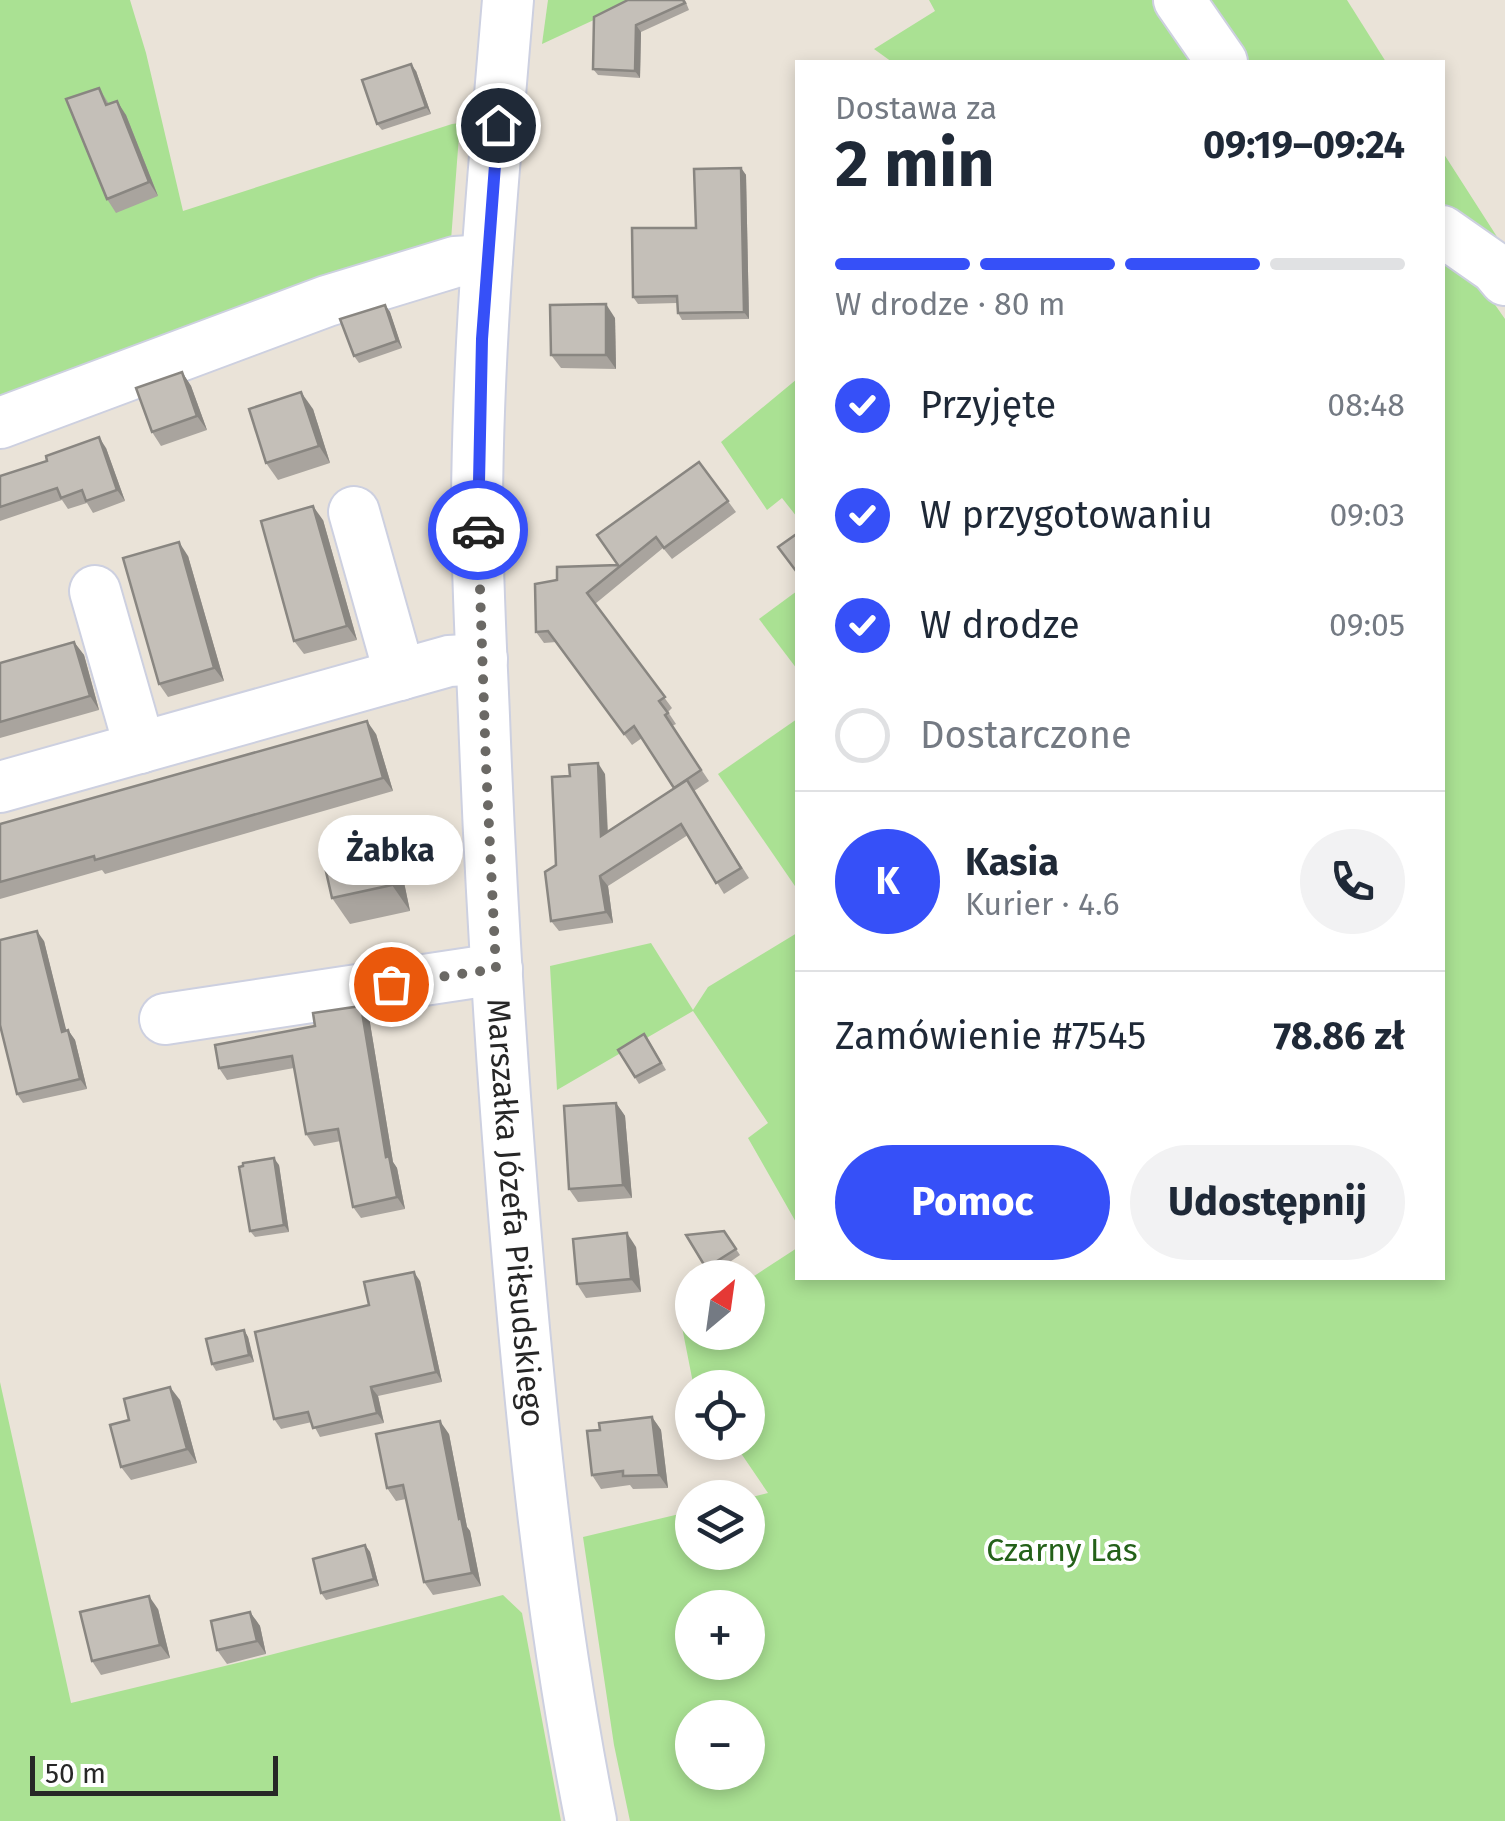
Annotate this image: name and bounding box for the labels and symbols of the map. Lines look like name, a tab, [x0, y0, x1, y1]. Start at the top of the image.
pin	[456, 83, 541, 168]
courier	[428, 480, 528, 580]
callout: Żabka	[318, 814, 464, 884]
pin	[349, 942, 434, 1027]
street label: Marszałka Józefa Piłsudskiego	[479, 997, 552, 1429]
north arrow	[675, 1260, 765, 1350]
park label: Czarny Las	[986, 1531, 1138, 1569]
scale bar	[30, 1751, 278, 1796]

